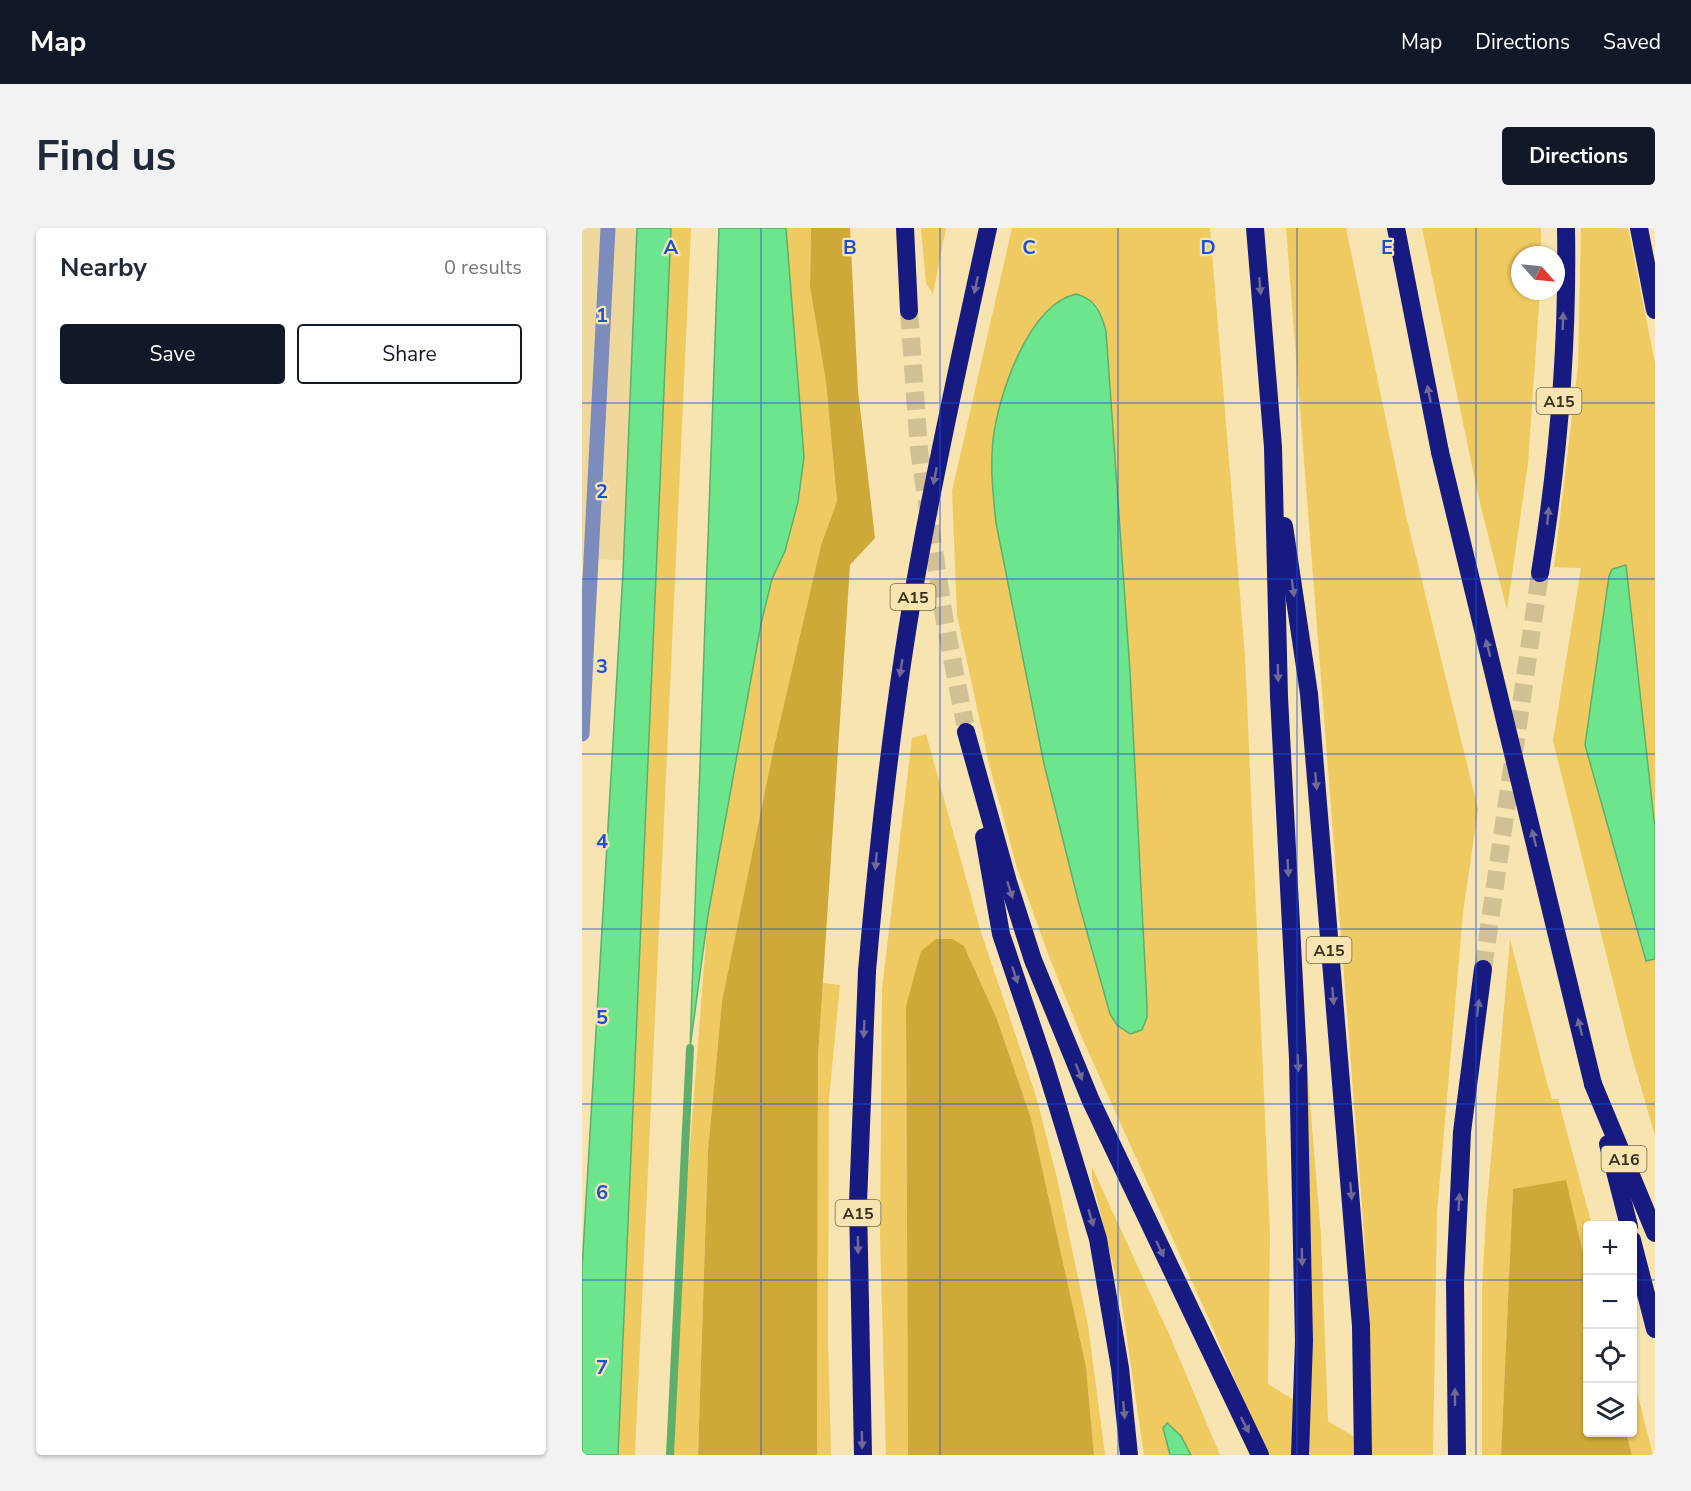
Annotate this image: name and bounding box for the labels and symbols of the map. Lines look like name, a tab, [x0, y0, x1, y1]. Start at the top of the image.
text: A	[664, 234, 679, 261]
text: B	[843, 234, 857, 261]
text: C	[1022, 234, 1036, 261]
text: D	[1200, 234, 1216, 261]
text: E	[1381, 234, 1393, 261]
north arrow	[1511, 246, 1565, 300]
one-way arrow	[970, 276, 980, 295]
one-way arrow	[1255, 277, 1265, 296]
text: 1	[596, 302, 608, 329]
one-way arrow	[1558, 312, 1567, 331]
one-way arrow	[1424, 384, 1433, 403]
road number: A15	[1536, 388, 1582, 414]
one-way arrow	[930, 467, 939, 486]
text: 2	[596, 478, 608, 505]
one-way arrow	[1543, 506, 1553, 525]
one-way arrow	[1289, 578, 1298, 597]
road number: A15	[890, 584, 936, 610]
one-way arrow	[1483, 639, 1492, 658]
text: 3	[596, 653, 608, 680]
one-way arrow	[896, 659, 905, 678]
one-way arrow	[1274, 664, 1283, 683]
one-way arrow	[1311, 772, 1321, 791]
text: 4	[596, 828, 608, 855]
one-way arrow	[1528, 829, 1538, 847]
one-way arrow	[871, 852, 881, 871]
one-way arrow	[1283, 858, 1292, 877]
one-way arrow	[1006, 881, 1015, 899]
road number: A15	[1306, 937, 1352, 963]
one-way arrow	[1010, 966, 1020, 984]
one-way arrow	[1328, 987, 1338, 1006]
one-way arrow	[1473, 998, 1482, 1017]
text: 5	[596, 1004, 608, 1031]
one-way arrow	[1574, 1018, 1584, 1037]
one-way arrow	[859, 1020, 869, 1039]
one-way arrow	[1293, 1053, 1302, 1072]
one-way arrow	[1075, 1063, 1084, 1081]
road number: A16	[1602, 1146, 1646, 1172]
text: 6	[596, 1179, 608, 1206]
one-way arrow	[1346, 1181, 1356, 1200]
one-way arrow	[1454, 1192, 1463, 1211]
road number: A15	[836, 1200, 880, 1226]
one-way arrow	[1087, 1210, 1097, 1228]
one-way arrow	[854, 1235, 863, 1254]
one-way arrow	[1155, 1241, 1164, 1258]
one-way arrow	[1297, 1248, 1307, 1267]
text: 7	[596, 1354, 608, 1381]
one-way arrow	[1450, 1387, 1460, 1406]
one-way arrow	[1119, 1401, 1129, 1420]
one-way arrow	[1240, 1417, 1250, 1434]
one-way arrow	[858, 1430, 867, 1449]

